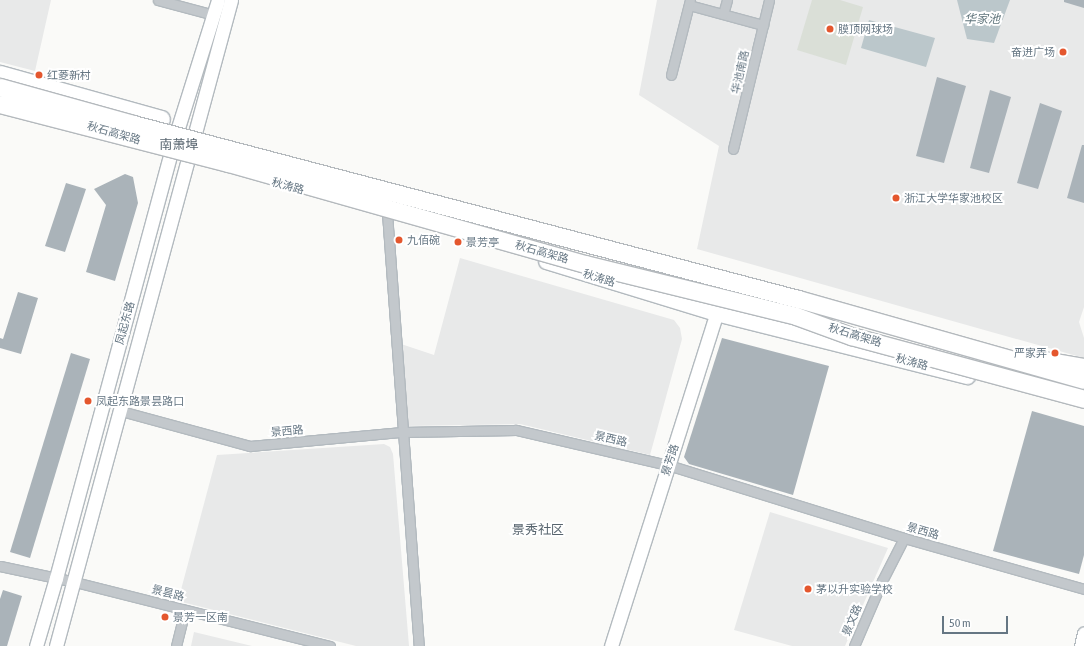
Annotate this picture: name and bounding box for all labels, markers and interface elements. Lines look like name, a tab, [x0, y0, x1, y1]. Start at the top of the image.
water label: 华家池	[964, 13, 1000, 27]
place label: 膜顶网球场	[838, 22, 893, 36]
marker: 膜顶网球场	[825, 24, 835, 34]
place label: 奋进广场	[1011, 45, 1055, 59]
marker: 奋进广场	[1058, 47, 1068, 57]
street label: 华池南路	[729, 49, 751, 95]
place label: 红菱新村	[47, 68, 91, 82]
marker: 红菱新村	[34, 70, 44, 80]
street label: 秋石高架路	[86, 119, 142, 147]
district label: 南萧埠	[160, 137, 198, 153]
street label: 秋涛路	[270, 175, 306, 197]
place label: 浙江大学华家池校区	[904, 191, 1003, 205]
marker: 浙江大学华家池校区	[891, 193, 901, 203]
place label: 九佰碗	[407, 233, 440, 247]
marker: 九佰碗	[394, 235, 404, 245]
place label: 景芳亭	[466, 235, 499, 249]
marker: 景芳亭	[453, 237, 463, 247]
street label: 秋石高架路	[514, 238, 570, 266]
street label: 秋涛路	[581, 267, 617, 289]
street label: 凤起东路	[113, 300, 137, 346]
street label: 秋石高架路	[827, 321, 883, 349]
place label: 严家弄	[1014, 346, 1047, 360]
marker: 严家弄	[1050, 348, 1060, 358]
street label: 秋涛路	[894, 351, 930, 373]
place label: 凤起东路景昙路口	[96, 394, 184, 408]
marker: 凤起东路景昙路口	[83, 396, 93, 406]
street label: 景西路	[270, 423, 304, 439]
street label: 景西路	[593, 429, 629, 449]
street label: 景芳路	[659, 442, 681, 478]
street label: 景西路	[905, 520, 941, 542]
district label: 景秀社区	[512, 522, 564, 538]
place label: 茅以升实验学校	[816, 582, 893, 596]
street label: 景昙路	[150, 583, 186, 603]
marker: 茅以升实验学校	[803, 584, 813, 594]
street label: 景文路	[839, 602, 865, 638]
scale bar	[944, 608, 1010, 634]
place label: 景芳一区南	[173, 610, 228, 624]
marker: 景芳一区南	[160, 612, 170, 622]
text: 50 m	[949, 616, 971, 630]

